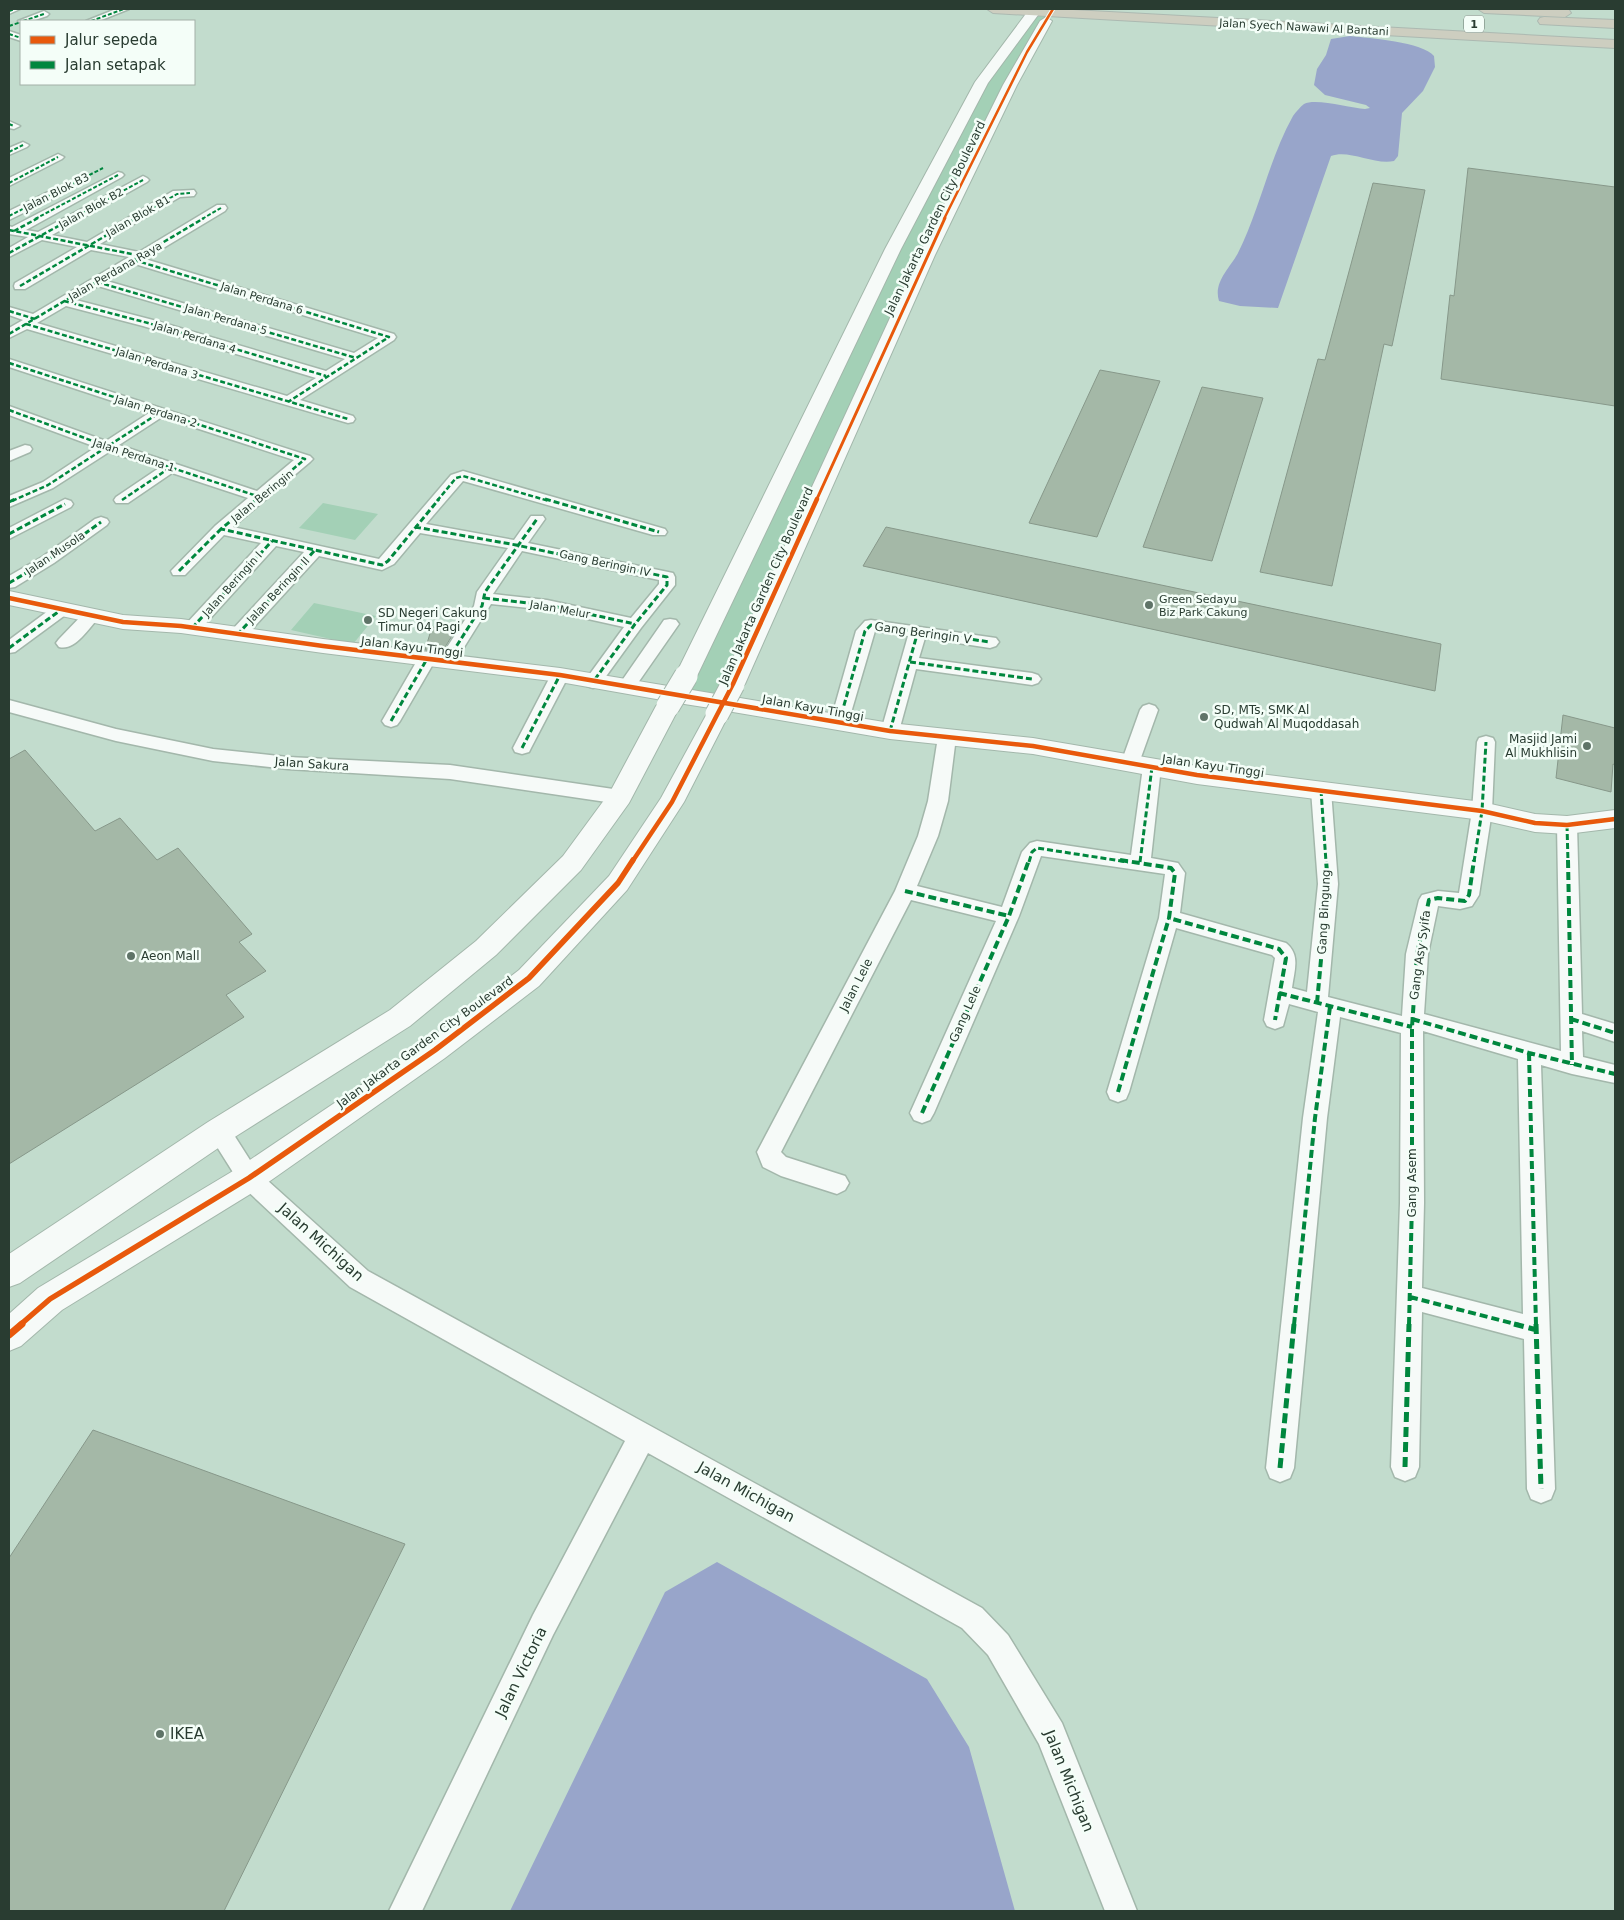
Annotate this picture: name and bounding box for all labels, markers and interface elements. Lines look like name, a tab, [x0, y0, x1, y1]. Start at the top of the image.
road number: 1	[1464, 15, 1484, 32]
street label: Jalan Syech Nawawi Al Bantani	[1218, 17, 1389, 38]
legend	[20, 20, 195, 85]
text: Jalur sepeda	[64, 31, 158, 49]
text: Jalan setapak	[64, 56, 166, 74]
street label: Jalan Jakarta Garden City Boulevard	[881, 118, 988, 318]
street label: Jalan Blok B3	[20, 170, 91, 215]
street label: Jalan Blok B2	[56, 185, 126, 232]
street label: Jalan Blok B1	[103, 193, 173, 241]
street label: Jalan Perdana Raya	[65, 239, 164, 304]
street label: Jalan Perdana 6	[218, 279, 305, 317]
street label: Jalan Perdana 5	[182, 301, 269, 338]
street label: Jalan Perdana 4	[151, 318, 238, 356]
street label: Jalan Perdana 3	[113, 344, 200, 382]
street label: Jalan Perdana 2	[112, 392, 199, 430]
street label: Jalan Perdana 1	[90, 436, 177, 475]
street label: Jalan Beringin	[228, 467, 296, 526]
street label: Jalan Jakarta Garden City Boulevard	[716, 485, 816, 688]
street label: Jalan Musola	[22, 529, 88, 579]
street label: Gang Beringin IV	[558, 547, 652, 580]
street label: Jalan Beringin I	[199, 549, 265, 620]
street label: Jalan Beringin II	[244, 554, 312, 627]
place label: Green Sedayu Biz Park Cakung	[1159, 593, 1248, 619]
street label: Jalan Melur	[528, 598, 592, 621]
marker: Green Sedayu Biz Park Cakung	[1143, 599, 1155, 611]
place label: SD Negeri Cakung Timur 04 Pagi	[377, 606, 487, 634]
marker: SD Negeri Cakung Timur 04 Pagi	[362, 614, 374, 626]
street label: Gang Beringin V	[874, 619, 973, 647]
street label: Jalan Kayu Tinggi	[359, 634, 464, 660]
street label: Jalan Kayu Tinggi	[760, 692, 865, 724]
place label: SD, MTs, SMK Al Qudwah Al Muqoddasah	[1214, 703, 1359, 731]
marker: SD, MTs, SMK Al Qudwah Al Muqoddasah	[1198, 711, 1210, 723]
place label: Masjid Jami Al Mukhlisin	[1505, 732, 1577, 760]
marker: Masjid Jami Al Mukhlisin	[1581, 740, 1593, 752]
street label: Jalan Kayu Tinggi	[1160, 752, 1265, 780]
street label: Jalan Sakura	[273, 754, 350, 774]
street label: Gang Bingung	[1315, 869, 1333, 955]
street label: Gang Asy Syifa	[1407, 909, 1433, 1001]
place label: Aeon Mall	[141, 949, 200, 963]
marker: Aeon Mall	[125, 950, 137, 962]
street label: Jalan Lele	[836, 956, 875, 1015]
street label: Jalan Jakarta Garden City Boulevard	[333, 973, 516, 1111]
street label: Gang Lele	[946, 984, 984, 1044]
street label: Gang Asem	[1405, 1148, 1419, 1218]
street label: Jalan Michigan	[274, 1198, 367, 1285]
street label: Jalan Michigan	[693, 1457, 798, 1526]
street label: Jalan Victoria	[491, 1624, 551, 1721]
place label: IKEA	[170, 1725, 205, 1743]
street label: Jalan Michigan	[1040, 1726, 1098, 1835]
marker: IKEA	[154, 1728, 166, 1740]

